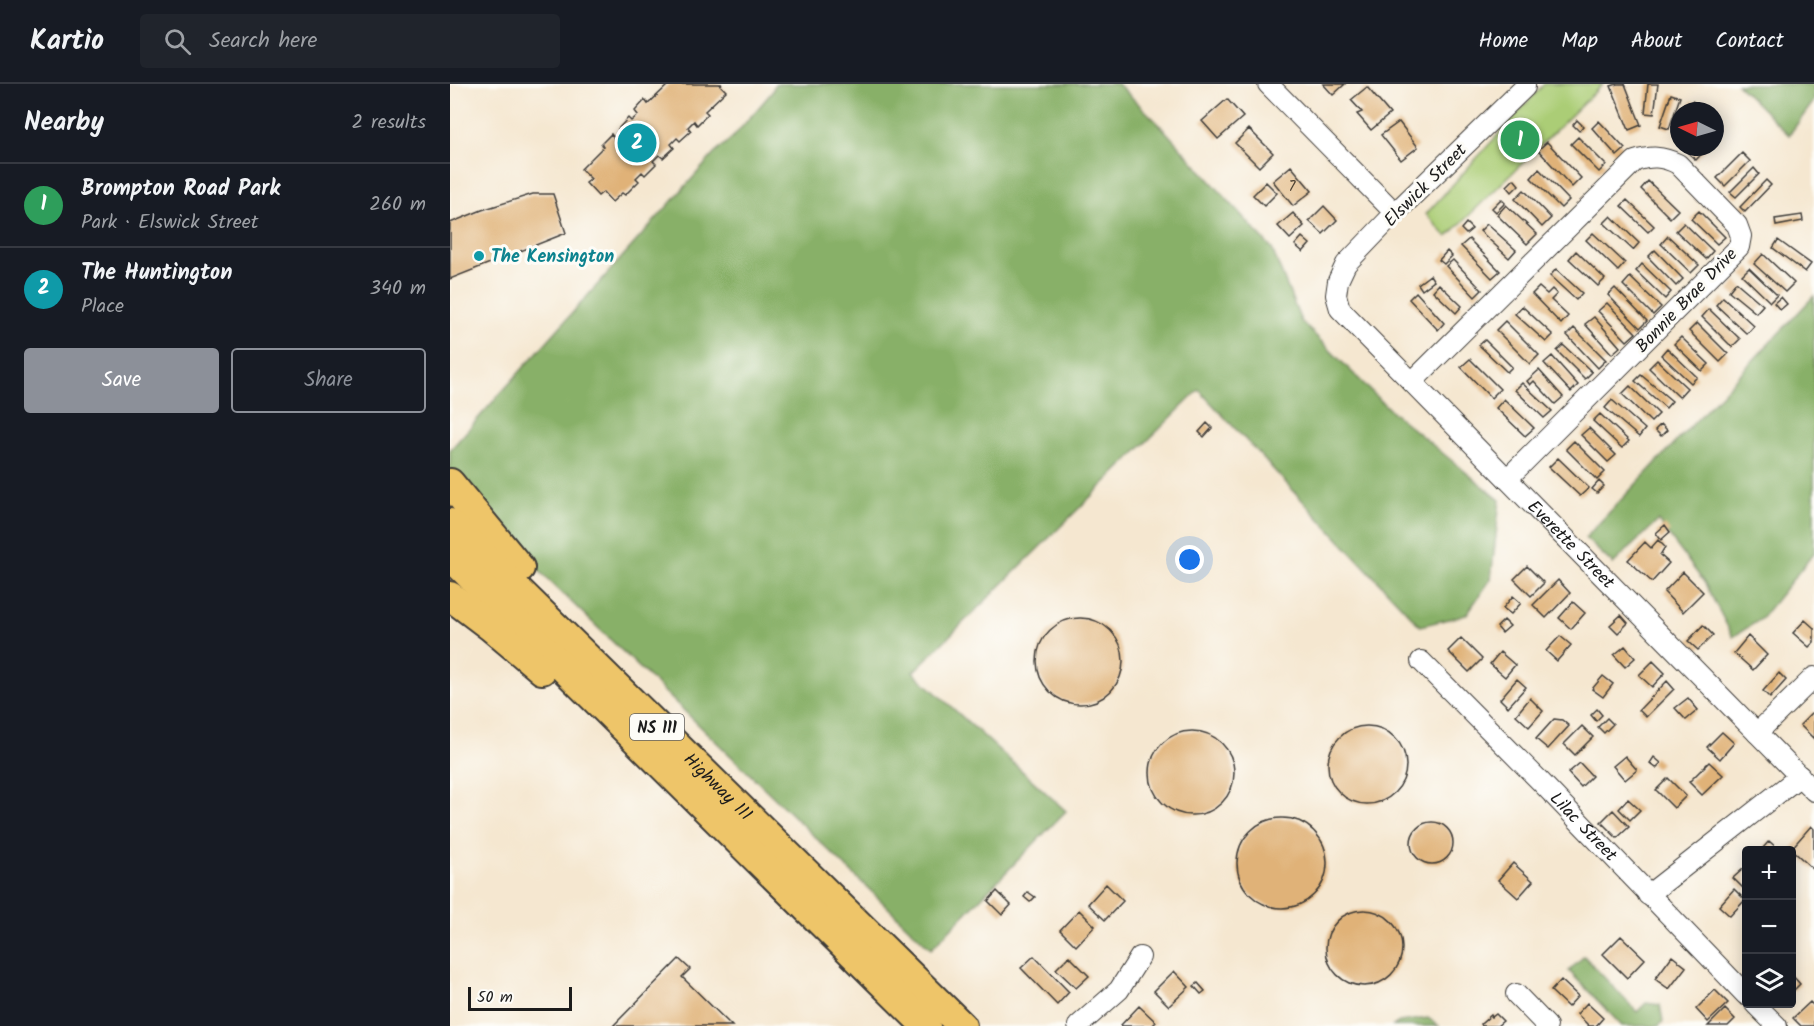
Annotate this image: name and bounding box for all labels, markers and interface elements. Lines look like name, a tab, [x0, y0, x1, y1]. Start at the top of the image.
search box	[140, 14, 560, 68]
text: Kartio	[30, 19, 104, 64]
text: Search here	[209, 24, 317, 59]
icon: search	[161, 25, 194, 58]
text: Home	[1479, 25, 1528, 58]
text: Map	[1561, 25, 1598, 58]
text: About	[1631, 25, 1682, 58]
text: Contact	[1715, 25, 1784, 58]
text: Nearby	[24, 102, 104, 144]
north arrow	[1670, 102, 1724, 156]
text: 2 results	[351, 107, 426, 139]
pin: 1	[1500, 118, 1540, 162]
pin: 2	[618, 120, 657, 166]
street label: Elswick Street	[1378, 137, 1475, 235]
text: Brompton Road Park	[81, 172, 280, 207]
house number: 7	[1289, 175, 1297, 199]
text: 1	[40, 189, 47, 221]
text: 260 m	[369, 189, 426, 221]
text: Park · Elswick Street	[81, 207, 258, 239]
street label: Bonnie Brae Drive	[1629, 242, 1745, 360]
place label: The Kensington	[491, 243, 614, 272]
marker: The Kensington	[472, 249, 486, 263]
text: The Huntington	[81, 256, 232, 291]
text: 2	[38, 273, 49, 305]
text: 340 m	[370, 273, 426, 305]
text: Place	[81, 291, 124, 323]
button: Save	[24, 348, 219, 413]
button: Share	[231, 348, 426, 413]
street label: Everette Street	[1519, 494, 1622, 597]
your location	[1175, 545, 1204, 574]
road number: NS 111	[630, 714, 684, 740]
street label: Highway 111	[676, 746, 759, 829]
street label: Lilac Street	[1542, 786, 1624, 870]
map controls	[1742, 846, 1796, 1008]
button: +	[1742, 846, 1796, 900]
button: −	[1742, 900, 1796, 954]
button: layers	[1742, 954, 1796, 1008]
scale bar	[468, 984, 572, 1012]
text: 50 m	[477, 985, 513, 1010]

